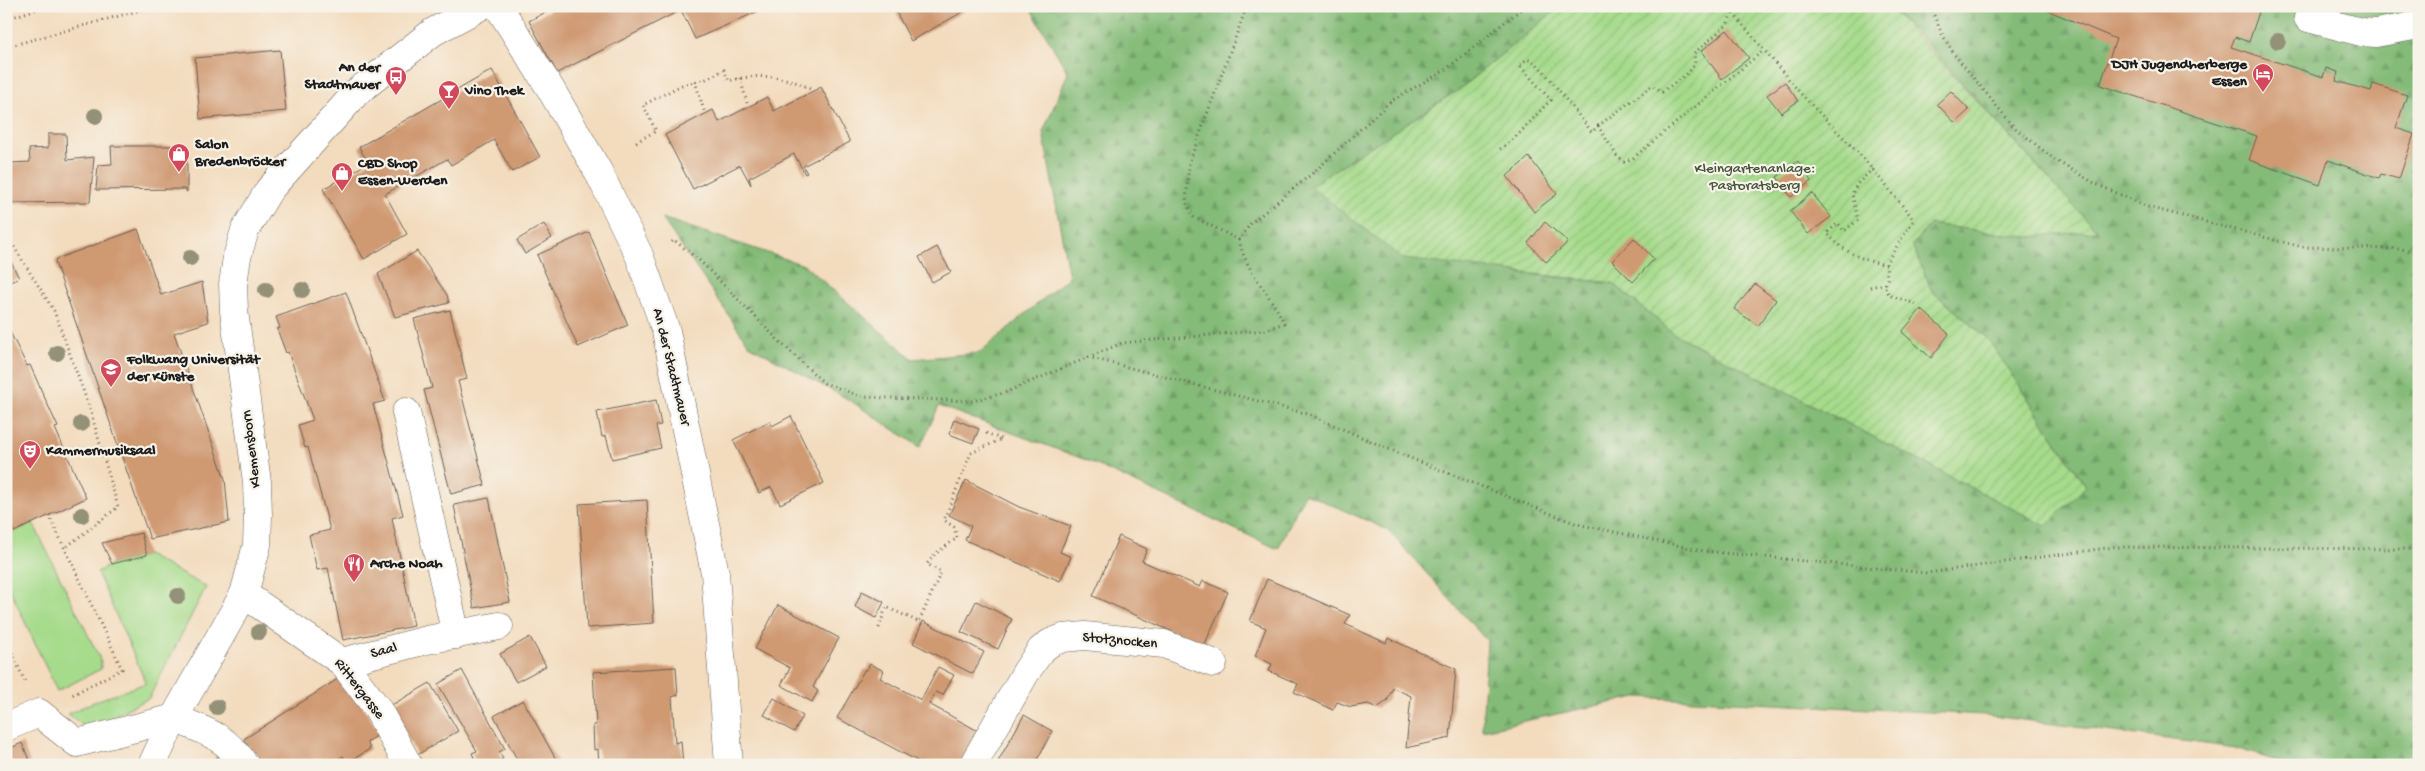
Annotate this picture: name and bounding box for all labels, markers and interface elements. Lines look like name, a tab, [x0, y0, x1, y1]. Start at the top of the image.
place label: DJH Jugendherberge Essen	[2110, 56, 2248, 91]
place label: An der Stadtmauer	[305, 59, 382, 94]
hotel icon: DJH Jugendherberge Essen	[2251, 62, 2275, 93]
bus stop icon: An der Stadtmauer	[384, 65, 408, 96]
bar icon: Vino Thek	[437, 79, 461, 110]
place label: Vino Thek	[464, 82, 526, 100]
place label: Salon Bredenbröcker	[194, 136, 287, 171]
shop icon: Salon Bredenbröcker	[167, 142, 191, 173]
place label: CBD Shop Essen-Werden	[357, 155, 448, 190]
park label: Kleingartenanlage: Pastoratsberg	[1695, 160, 1815, 195]
shop icon: CBD Shop Essen-Werden	[330, 161, 354, 192]
street label: An der Stadtmauer	[648, 306, 695, 429]
place label: Folkwang Universität der Künste	[126, 351, 262, 386]
school or university icon: Folkwang Universität der Künste	[99, 357, 123, 388]
street label: Klemensborn	[238, 409, 266, 489]
theatre icon: Kammermusiksaal	[18, 439, 42, 470]
place label: Kammermusiksaal	[45, 442, 156, 460]
restaurant icon: Arche Noah	[342, 552, 366, 583]
place label: Arche Noah	[369, 555, 443, 573]
street label: Stotznocken	[1082, 629, 1158, 653]
street label: Saal	[369, 639, 399, 663]
street label: Rittergasse	[330, 655, 388, 723]

